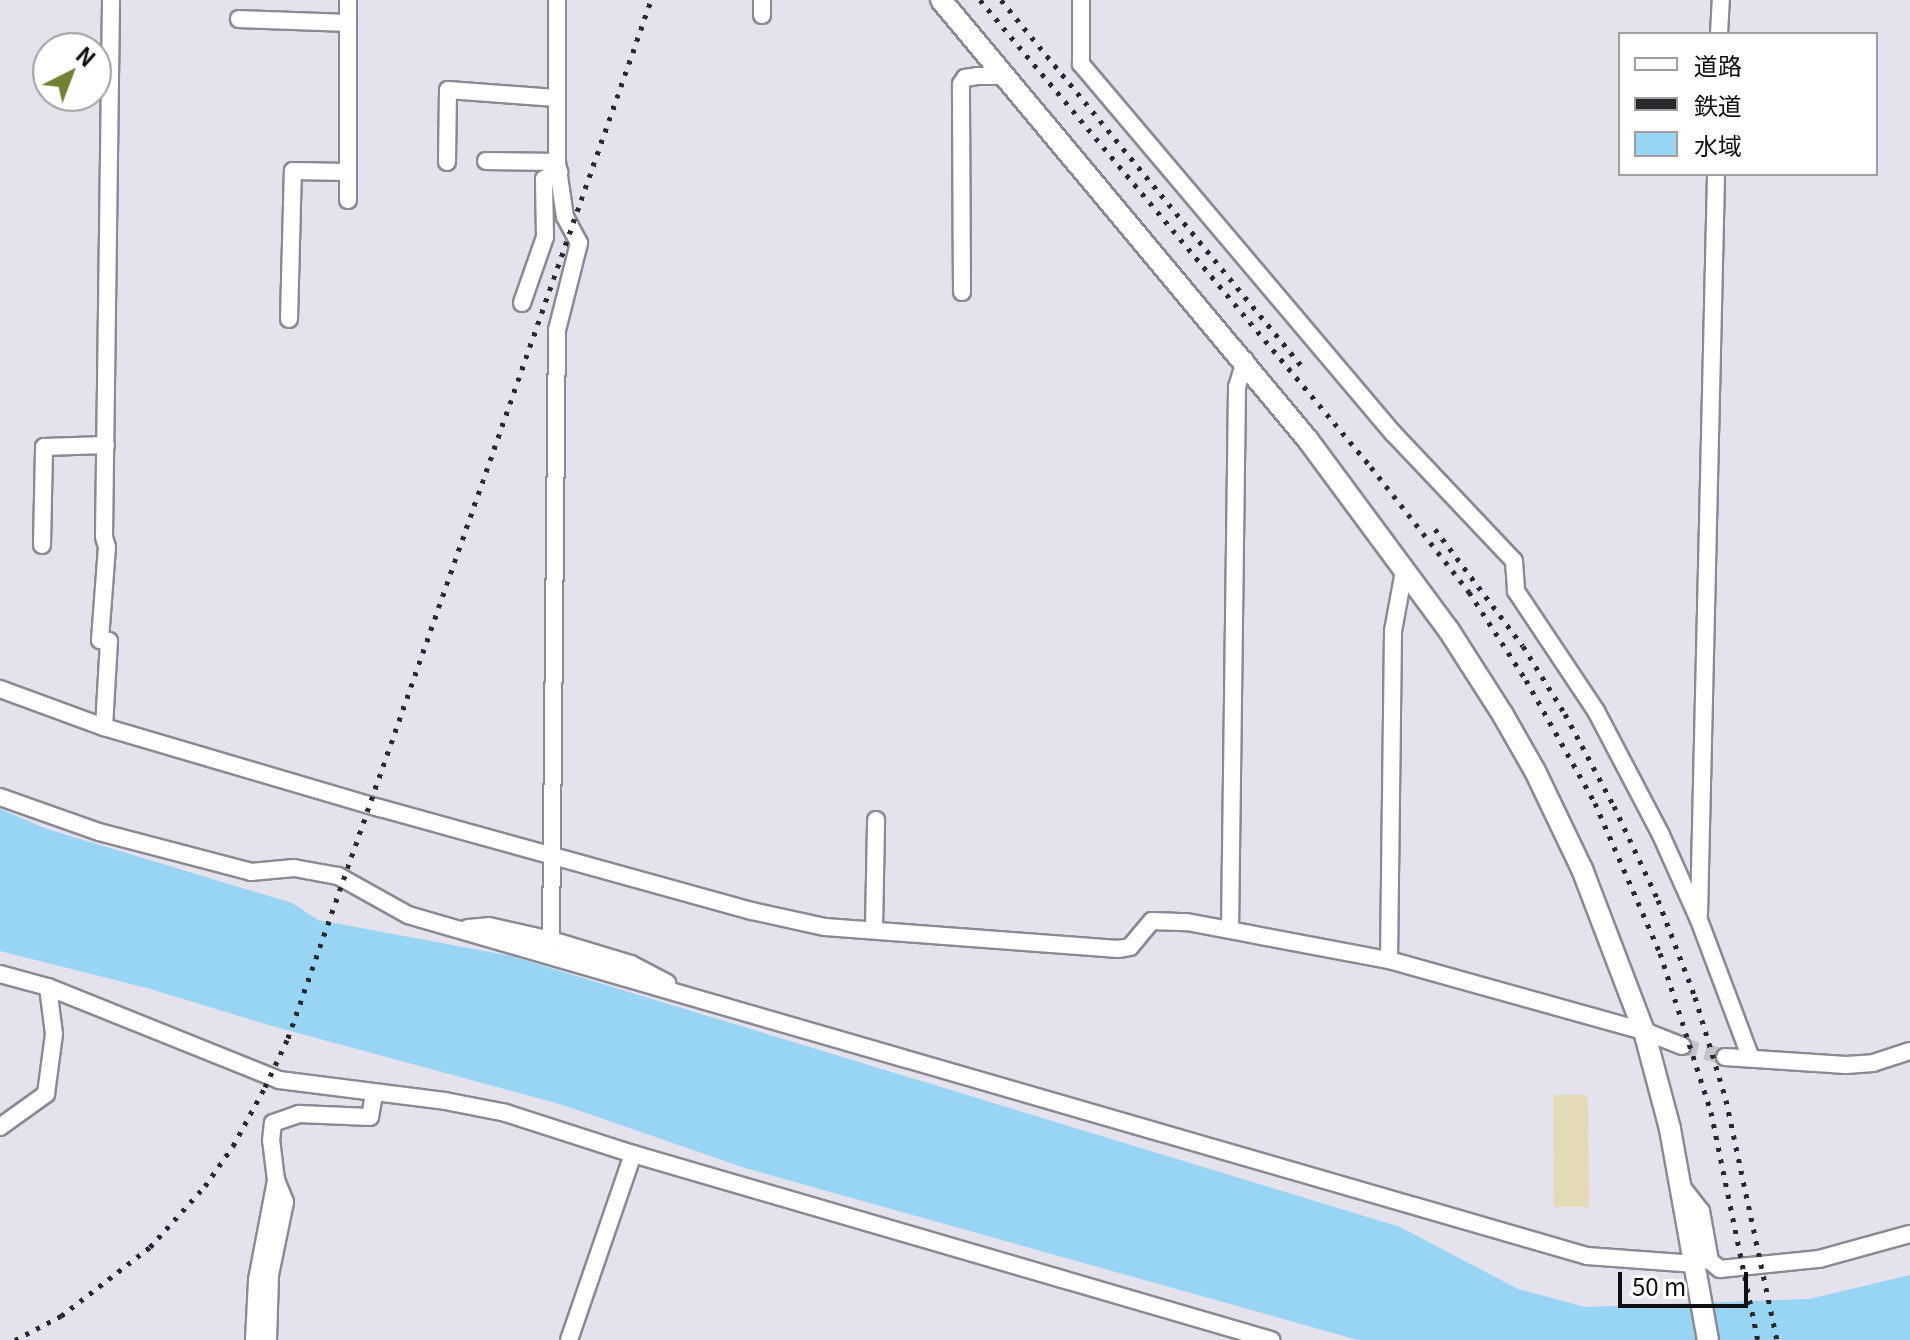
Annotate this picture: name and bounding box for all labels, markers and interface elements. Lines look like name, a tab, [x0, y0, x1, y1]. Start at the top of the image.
north arrow	[32, 32, 112, 112]
legend	[1618, 32, 1878, 176]
text: N	[70, 38, 104, 73]
text: 道路	[1694, 47, 1742, 82]
text: 鉄道	[1694, 87, 1742, 122]
text: 水域	[1694, 127, 1742, 162]
scale bar	[1622, 1256, 1752, 1306]
text: 50 m	[1632, 1268, 1686, 1303]

